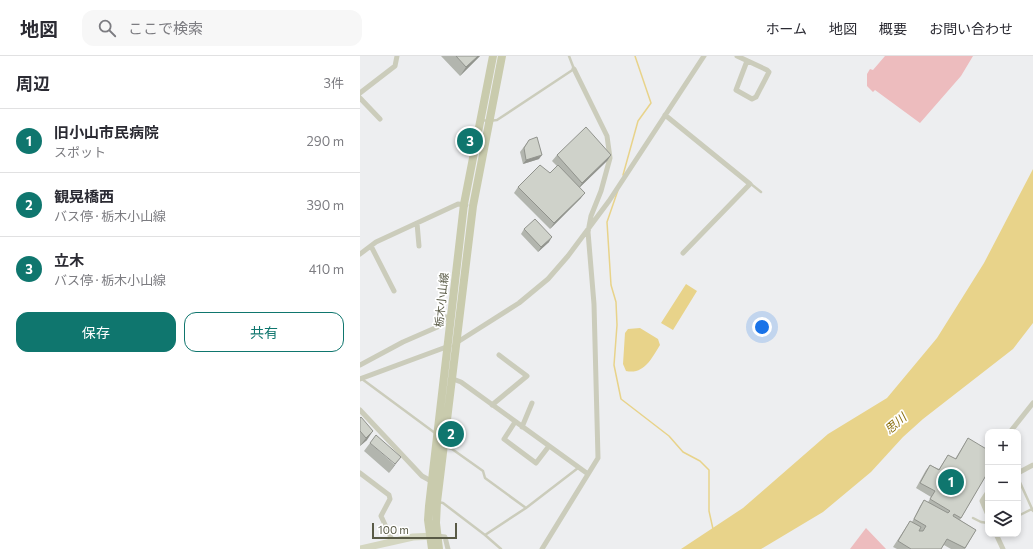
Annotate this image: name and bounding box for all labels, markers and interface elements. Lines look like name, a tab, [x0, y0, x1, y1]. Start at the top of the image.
search box	[82, 10, 362, 46]
text: 地図	[20, 17, 58, 40]
icon: search	[96, 17, 118, 39]
text: ここで検索	[128, 19, 203, 37]
text: ホーム	[765, 20, 807, 37]
text: 地図	[829, 20, 857, 37]
text: 概要	[879, 20, 907, 37]
text: お問い合わせ	[929, 20, 1013, 37]
text: 周辺	[16, 73, 50, 94]
text: 3件	[324, 75, 344, 91]
text: 旧小山市民病院	[54, 123, 159, 141]
pin: 3	[457, 126, 483, 156]
text: 1	[26, 133, 32, 149]
text: 290 m	[307, 133, 344, 149]
text: スポット	[54, 144, 106, 160]
text: 観晃橋西	[54, 187, 114, 205]
text: 2	[25, 197, 33, 213]
text: 390 m	[306, 197, 344, 213]
text: バス停 · 栃木小山線	[54, 208, 166, 224]
text: 立木	[54, 251, 84, 269]
text: 3	[25, 261, 33, 277]
text: 410 m	[309, 261, 344, 277]
text: バス停 · 栃木小山線	[54, 272, 166, 288]
street label: 栃木小山線	[432, 272, 450, 328]
button: 保存	[16, 312, 176, 352]
button: 共有	[184, 312, 344, 352]
your location	[752, 317, 772, 337]
water label: 思川	[881, 409, 910, 436]
pin: 2	[438, 419, 464, 449]
map controls	[985, 429, 1021, 537]
button: +	[985, 429, 1021, 465]
button: −	[985, 465, 1021, 501]
pin: 1	[938, 467, 964, 497]
button: layers	[985, 501, 1021, 537]
scale bar	[372, 521, 457, 540]
text: 100 m	[378, 523, 409, 536]

